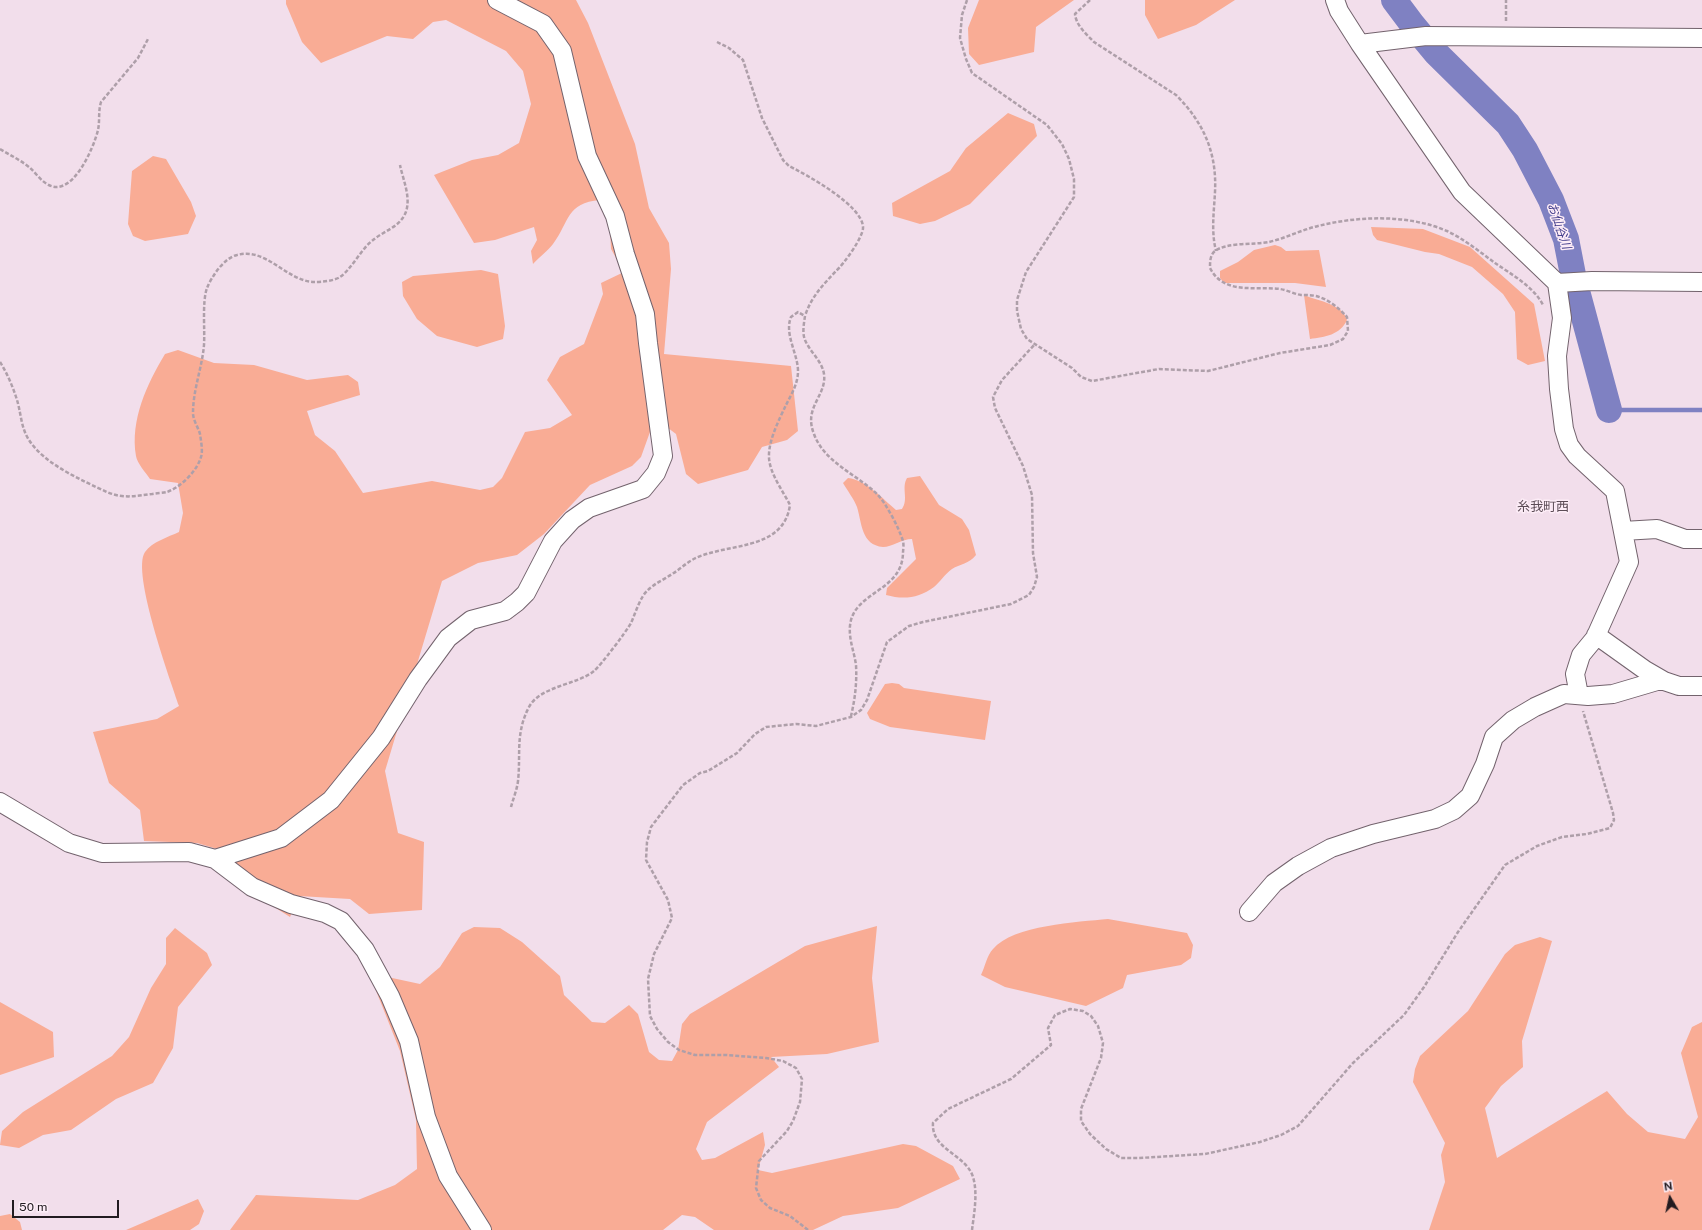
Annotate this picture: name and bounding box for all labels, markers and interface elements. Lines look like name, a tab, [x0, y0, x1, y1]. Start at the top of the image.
water label: お仙谷川	[1544, 201, 1574, 251]
district label: 糸我町西	[1517, 499, 1569, 515]
north arrow	[1650, 1178, 1690, 1218]
text: N	[1663, 1180, 1673, 1193]
scale bar	[14, 1192, 121, 1218]
text: 50 m	[19, 1200, 47, 1214]

